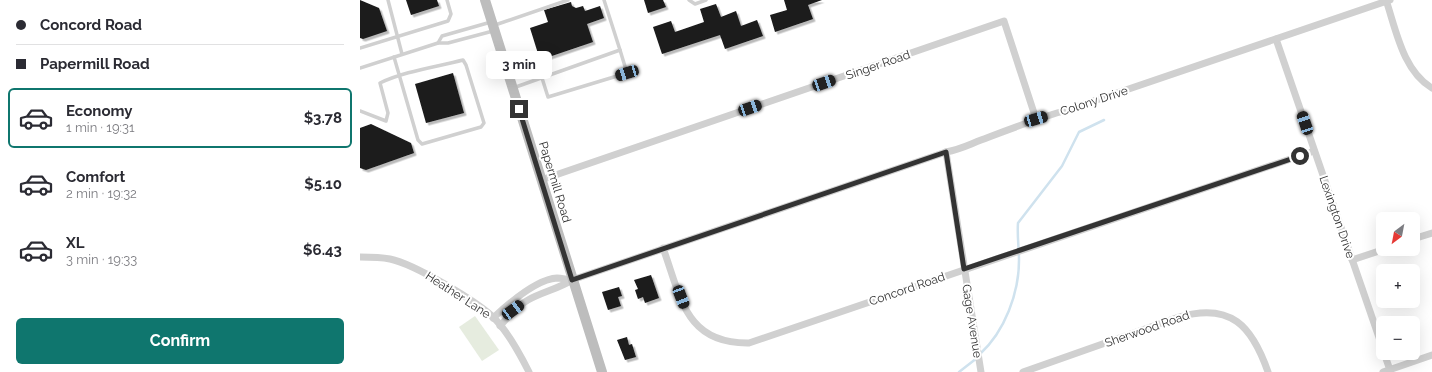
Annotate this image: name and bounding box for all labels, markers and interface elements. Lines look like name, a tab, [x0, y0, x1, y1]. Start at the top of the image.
text: Concord Road	[40, 16, 142, 34]
street label: Singer Road	[844, 47, 912, 83]
callout: 3 min	[486, 51, 552, 79]
text: Papermill Road	[40, 55, 150, 73]
text: 3 min	[502, 57, 536, 72]
car	[614, 64, 640, 82]
car	[811, 73, 837, 93]
street label: Colony Drive	[1058, 83, 1130, 119]
car	[737, 98, 763, 118]
icon: car	[18, 100, 54, 136]
route end	[510, 100, 528, 118]
text: Economy	[66, 102, 133, 120]
text: $3.78	[304, 109, 342, 127]
car	[1023, 110, 1049, 128]
car	[1295, 110, 1315, 136]
text: 1 min · 19:31	[66, 120, 134, 135]
street label: Papermill Road	[536, 140, 574, 224]
route start	[1291, 147, 1309, 165]
icon: car	[18, 166, 54, 202]
text: Comfort	[66, 168, 125, 186]
street label: Lexington Drive	[1316, 174, 1358, 260]
text: $5.10	[304, 175, 342, 193]
text: 2 min · 19:32	[66, 186, 137, 201]
north arrow	[1376, 212, 1420, 256]
map controls	[1376, 212, 1420, 360]
icon: car	[18, 232, 54, 268]
text: XL	[66, 234, 84, 252]
text: $6.43	[303, 241, 342, 259]
text: 3 min · 19:33	[66, 252, 137, 267]
button: +	[1376, 264, 1420, 308]
street label: Heather Lane	[423, 269, 493, 321]
street label: Concord Road	[867, 269, 947, 309]
street label: Gage Avenue	[959, 283, 985, 359]
car	[671, 284, 691, 310]
car	[500, 298, 526, 322]
street label: Sherwood Road	[1103, 308, 1191, 350]
button: −	[1376, 316, 1420, 360]
button: Confirm	[16, 318, 344, 364]

